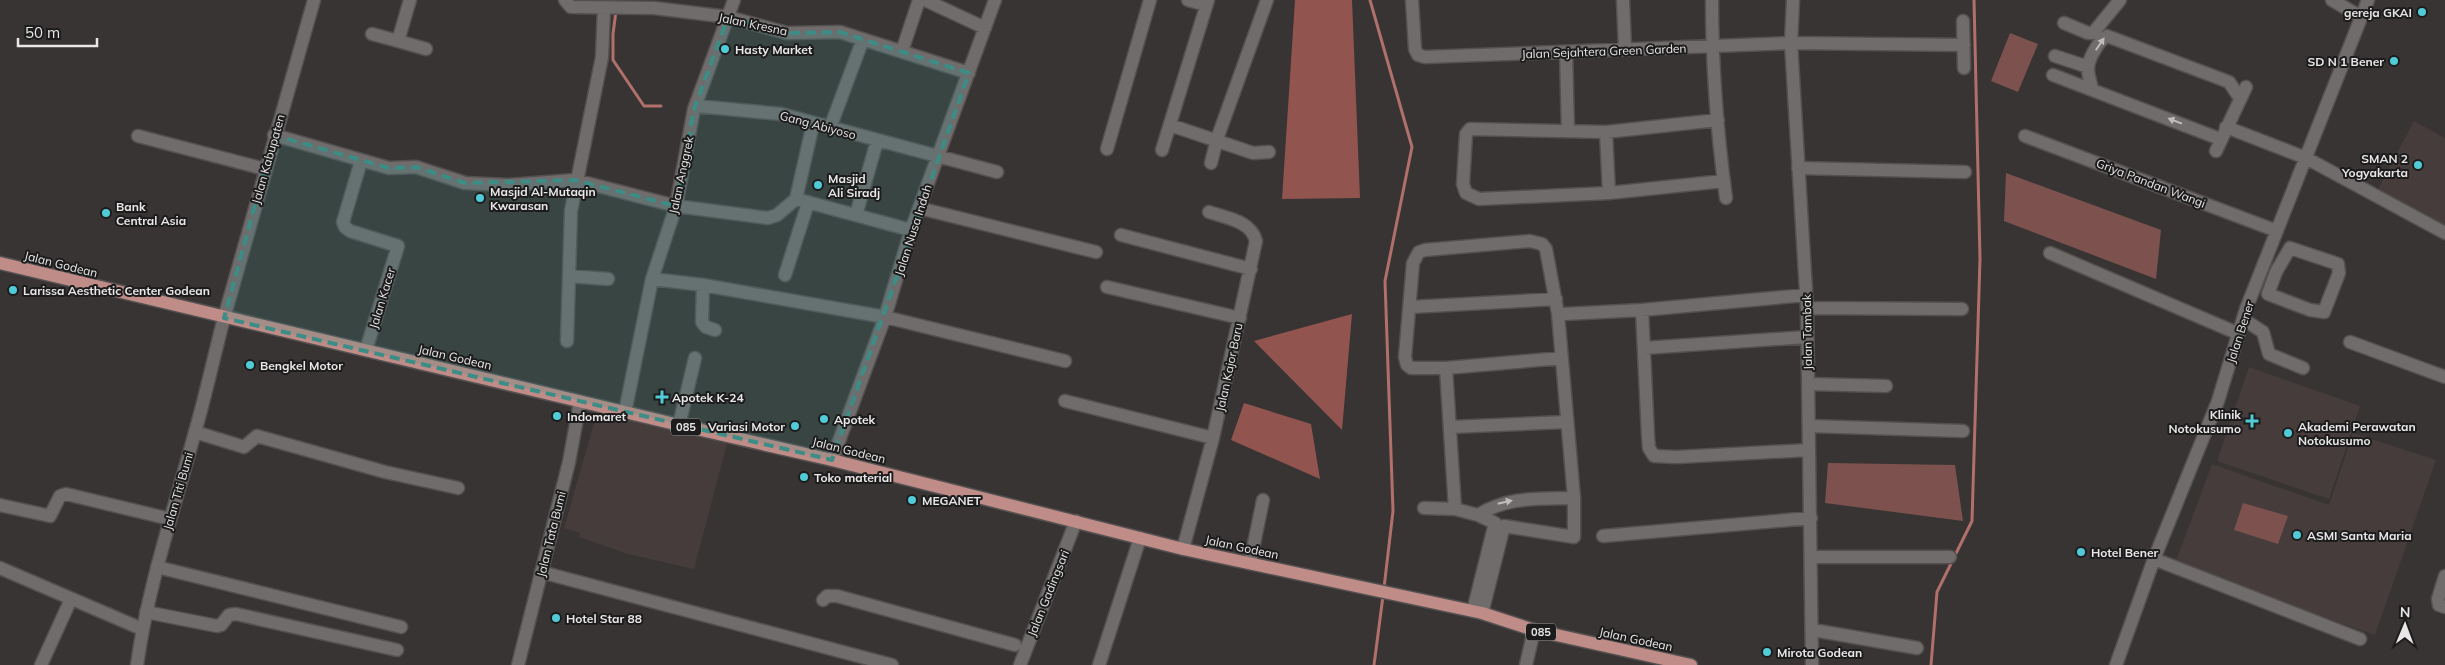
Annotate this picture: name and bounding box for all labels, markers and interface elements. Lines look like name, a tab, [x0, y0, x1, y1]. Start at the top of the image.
place label: gereja GKAI	[2344, 5, 2412, 20]
marker: gereja GKAI	[2416, 6, 2428, 18]
street label: Jalan Kresna	[717, 9, 789, 39]
scale bar	[18, 15, 96, 47]
text: 50 m	[25, 23, 60, 42]
one-way arrow	[2095, 37, 2105, 51]
street label: Jalan Sejahtera Green Garden	[1521, 41, 1687, 61]
place label: Hasty Market	[735, 42, 813, 57]
marker: Hasty Market	[719, 43, 731, 55]
place label: SD N 1 Bener	[2308, 54, 2384, 69]
marker: SD N 1 Bener	[2388, 55, 2400, 67]
street label: Gang Abiyoso	[778, 108, 858, 142]
street label: Jalan Kabupaten	[248, 113, 288, 205]
one-way arrow	[2167, 117, 2182, 125]
street label: Jalan Anggrek	[665, 134, 697, 215]
place label: SMAN 2 Yogyakarta	[2341, 151, 2408, 180]
street label: Griya Pandan Wangi	[2094, 155, 2208, 211]
marker: SMAN 2 Yogyakarta	[2412, 159, 2424, 171]
place label: Masjid Ali Siradj	[828, 171, 880, 200]
marker: Masjid Ali Siradj	[812, 179, 824, 191]
street label: Jalan Nusa Indah	[891, 182, 935, 278]
place label: Masjid Al-Mutaqin Kwarasan	[490, 184, 596, 213]
marker: Masjid Al-Mutaqin Kwarasan	[474, 192, 486, 204]
place label: Bank Central Asia	[116, 199, 186, 228]
marker: Bank Central Asia	[100, 207, 112, 219]
street label: Jalan Godean	[23, 248, 99, 280]
street label: Jalan Kacer	[366, 265, 399, 330]
place label: Larissa Aesthetic Center Godean	[23, 283, 210, 298]
marker: Larissa Aesthetic Center Godean	[7, 284, 19, 296]
street label: Jalan Tambak	[1799, 293, 1815, 370]
street label: Jalan Bener	[2223, 299, 2257, 365]
street label: Jalan Kajor Baru	[1212, 321, 1246, 413]
street label: Jalan Godean	[417, 341, 493, 373]
place label: Bengkel Motor	[260, 358, 343, 373]
marker: Bengkel Motor	[244, 359, 256, 371]
place label: Apotek K-24	[672, 390, 744, 405]
marker: Apotek K-24	[656, 391, 668, 403]
place label: Klinik Notokusumo	[2168, 407, 2241, 436]
place label: Indomaret	[567, 409, 627, 424]
marker: Indomaret	[551, 410, 563, 422]
place label: Apotek	[834, 412, 876, 427]
marker: Apotek	[818, 413, 830, 425]
marker: Klinik Notokusumo	[2245, 414, 2259, 428]
road number: 085	[671, 418, 701, 436]
place label: Variasi Motor	[707, 419, 785, 434]
place label: Akademi Perawatan Notokusumo	[2298, 419, 2416, 448]
marker: Variasi Motor	[789, 420, 801, 432]
marker: Akademi Perawatan Notokusumo	[2282, 427, 2294, 439]
street label: Jalan Godean	[811, 434, 887, 466]
street label: Jalan Titi Bumi	[160, 450, 196, 532]
place label: Toko material	[814, 470, 892, 485]
marker: Toko material	[798, 471, 810, 483]
street label: Jalan Tata Bumi	[533, 489, 569, 578]
place label: MEGANET	[922, 493, 982, 508]
marker: MEGANET	[906, 494, 918, 506]
one-way arrow	[1498, 498, 1513, 506]
place label: ASMI Santa Maria	[2307, 528, 2412, 543]
marker: ASMI Santa Maria	[2291, 529, 2303, 541]
street label: Jalan Godean	[1204, 532, 1280, 562]
place label: Hotel Bener	[2091, 545, 2158, 560]
marker: Hotel Bener	[2075, 546, 2087, 558]
street label: Jalan Gadingsari	[1024, 547, 1072, 638]
north arrow	[2380, 600, 2430, 650]
text: N	[2400, 603, 2411, 621]
place label: Hotel Star 88	[566, 611, 642, 626]
marker: Hotel Star 88	[550, 612, 562, 624]
road number: 085	[1526, 624, 1556, 640]
street label: Jalan Godean	[1598, 624, 1674, 654]
place label: Mirota Godean	[1777, 645, 1862, 660]
marker: Mirota Godean	[1761, 646, 1773, 658]

